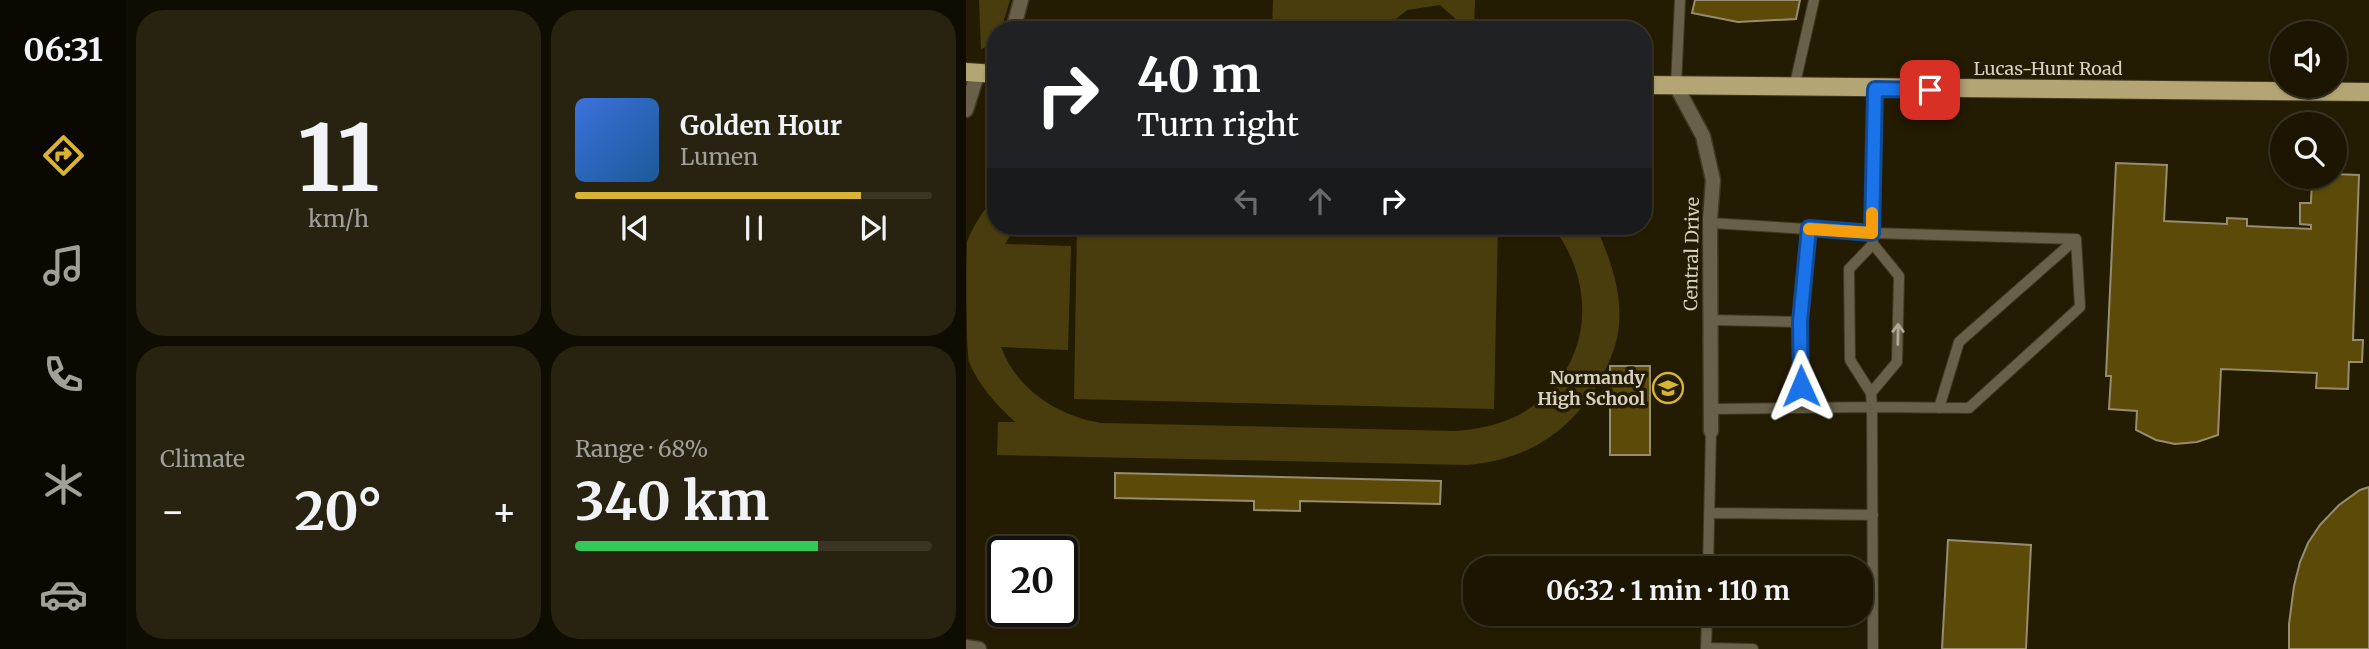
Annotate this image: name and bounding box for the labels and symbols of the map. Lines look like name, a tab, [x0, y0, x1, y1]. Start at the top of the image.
street label: Lucas-Hunt Road	[1973, 57, 2123, 80]
pin	[1900, 60, 1960, 120]
street label: Central Drive	[1679, 197, 1704, 311]
one-way arrow	[1891, 323, 1905, 346]
position arrow	[1764, 349, 1838, 423]
place label: Normandy High School	[1537, 366, 1645, 410]
school or university icon: Normandy High School	[1651, 371, 1685, 405]
speed limit sign: 20	[987, 536, 1078, 627]

